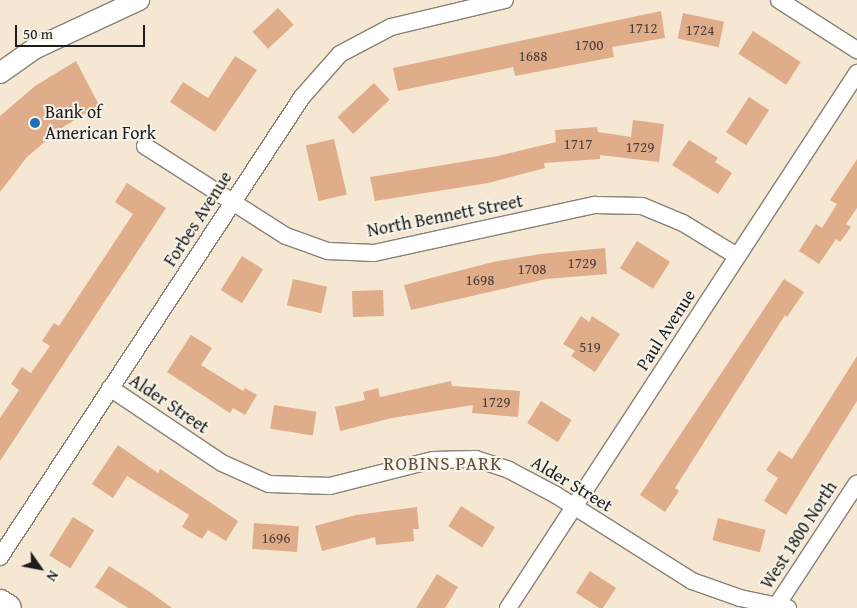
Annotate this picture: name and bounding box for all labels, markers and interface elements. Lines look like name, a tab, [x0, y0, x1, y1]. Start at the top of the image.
scale bar	[18, 15, 148, 47]
house number: 1712	[629, 19, 657, 37]
house number: 1724	[686, 21, 714, 39]
text: 50 m	[23, 23, 53, 44]
house number: 1700	[575, 36, 603, 54]
house number: 1688	[519, 47, 547, 65]
place label: Bank of American Fork	[45, 102, 156, 144]
marker: Bank of American Fork	[29, 117, 41, 129]
house number: 1717	[564, 135, 592, 153]
house number: 1729	[626, 138, 654, 156]
street label: Forbes Avenue	[159, 167, 237, 271]
street label: North Bennett Street	[365, 190, 525, 242]
house number: 1729	[568, 254, 596, 272]
house number: 1708	[518, 260, 546, 278]
house number: 1698	[466, 271, 494, 289]
street label: Paul Avenue	[632, 285, 700, 375]
house number: 519	[579, 338, 601, 356]
street label: Alder Street	[125, 370, 213, 438]
house number: 1729	[482, 393, 510, 411]
street label: Alder Street	[527, 451, 617, 517]
district label: ROBINS PARK	[382, 453, 504, 475]
street label: West 1800 North	[756, 477, 842, 593]
house number: 1696	[262, 529, 290, 547]
north arrow	[15, 543, 65, 593]
text: N	[42, 567, 64, 586]

